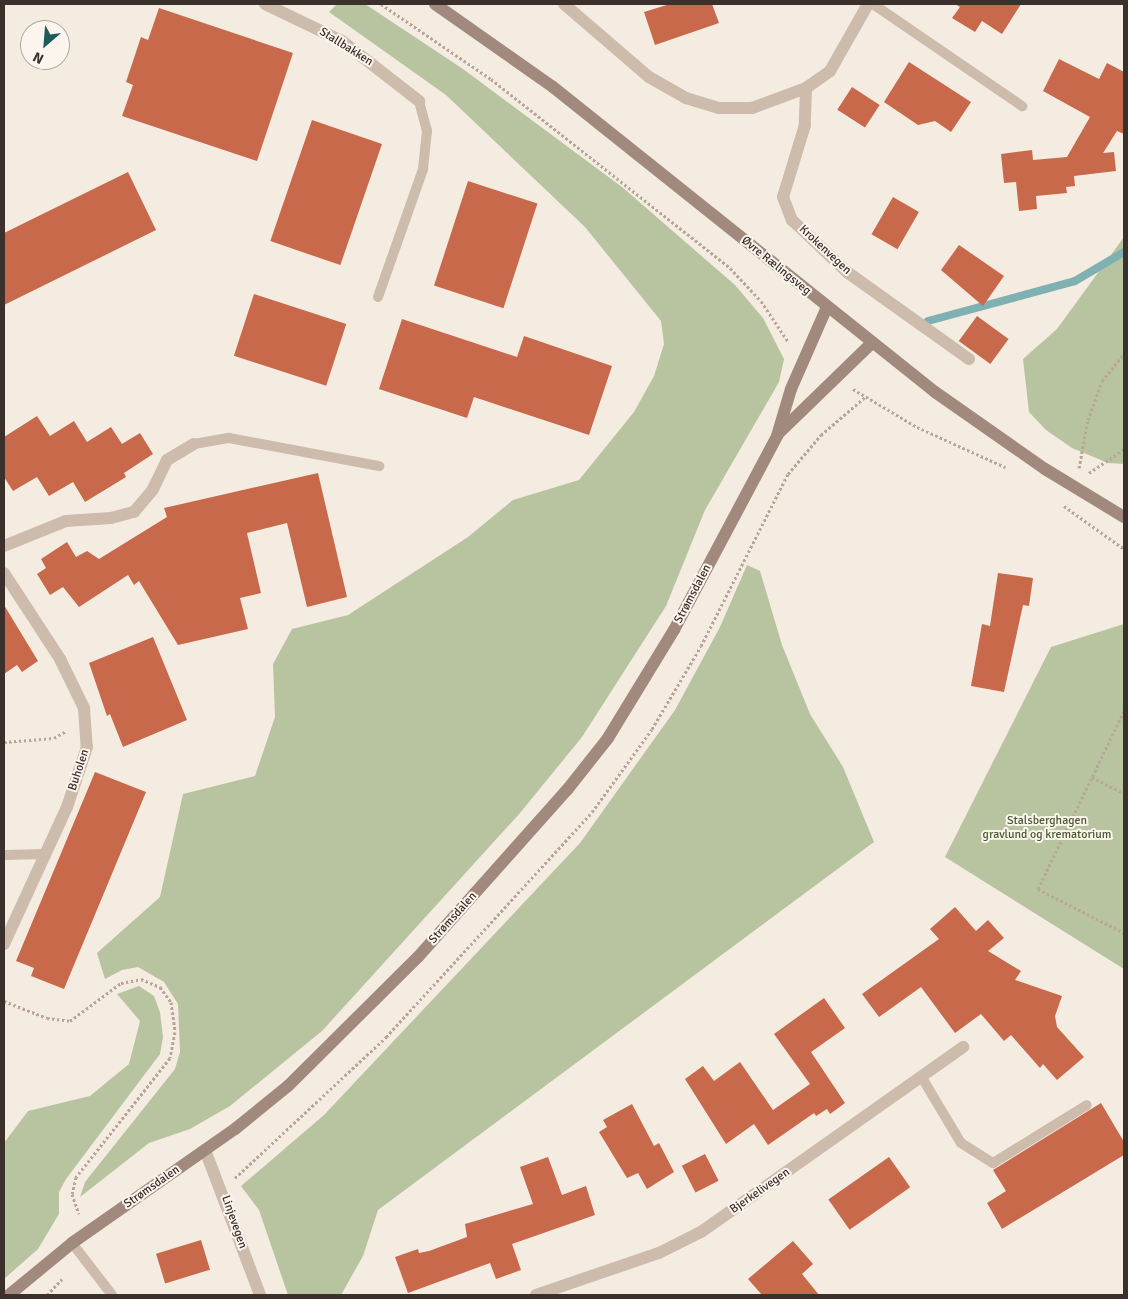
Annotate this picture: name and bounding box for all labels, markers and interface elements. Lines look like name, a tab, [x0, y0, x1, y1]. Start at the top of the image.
north arrow	[20, 20, 70, 70]
street label: Stallbakken	[316, 25, 376, 69]
text: N	[30, 48, 47, 68]
street label: Krokenvegen	[796, 222, 854, 278]
street label: Øvre Rælingsveg	[738, 234, 814, 298]
street label: Strømsdalen	[671, 562, 715, 626]
street label: Buholen	[66, 748, 92, 792]
park label: Stalsberghagen gravlund og krematorium	[983, 814, 1111, 842]
street label: Strømsdalen	[426, 889, 480, 947]
street label: Strømsdalen	[121, 1163, 183, 1211]
street label: Bjerkelivegen	[727, 1165, 793, 1217]
street label: Linjevegen	[218, 1194, 250, 1250]

